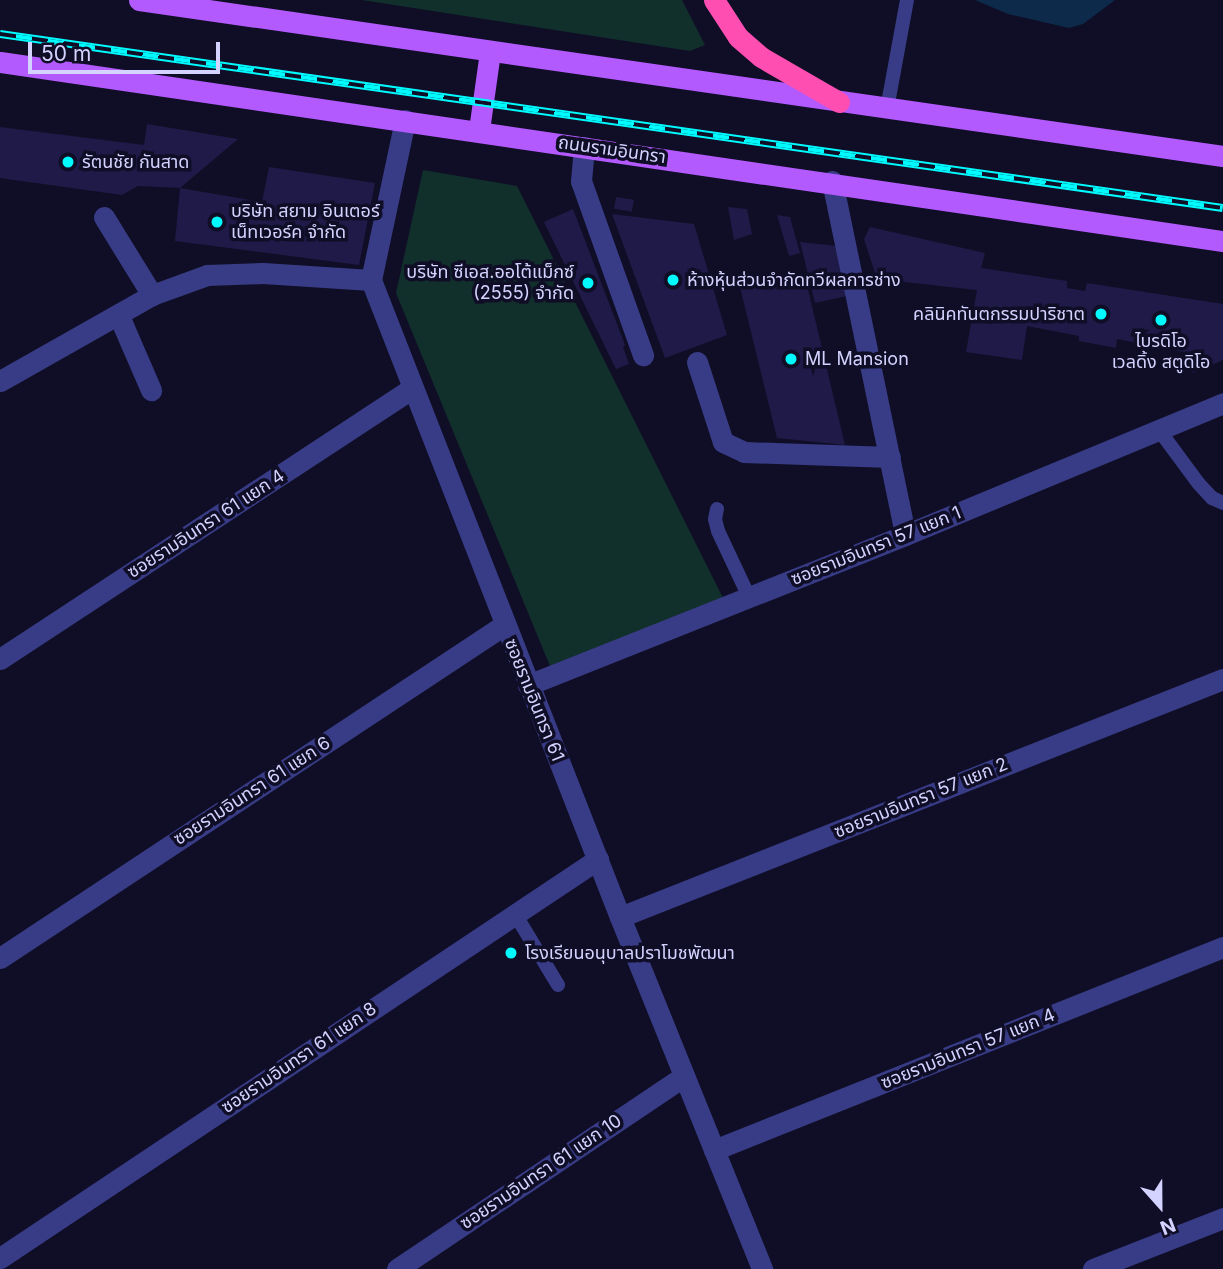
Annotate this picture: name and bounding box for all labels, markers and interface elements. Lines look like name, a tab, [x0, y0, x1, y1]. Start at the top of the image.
scale bar	[32, 28, 224, 72]
text: 50 m	[41, 41, 91, 66]
street label: ถนนรามอินทรา	[557, 132, 667, 168]
place label: รัตนชัย กันสาด	[82, 151, 189, 173]
marker: รัตนชัย กันสาด	[60, 154, 76, 170]
place label: บริษัท สยาม อินเตอร์ เน็ทเวอร์ค จำกัด	[231, 201, 380, 244]
marker: บริษัท สยาม อินเตอร์ เน็ทเวอร์ค จำกัด	[209, 214, 225, 230]
place label: บริษัท ซีเอส.ออโต้แม็กซ์ (2555) จำกัด	[406, 262, 574, 304]
place label: ห้างหุ้นส่วนจำกัดทวีผลการช่าง	[687, 269, 901, 291]
marker: ห้างหุ้นส่วนจำกัดทวีผลการช่าง	[665, 272, 681, 288]
marker: บริษัท ซีเอส.ออโต้แม็กซ์ (2555) จำกัด	[580, 275, 596, 291]
place label: คลินิคทันตกรรมปาริชาต	[913, 303, 1085, 325]
marker: คลินิคทันตกรรมปาริชาต	[1091, 304, 1111, 324]
marker: ไบรดิโอ เวลดิ้ง สตูดิโอ	[1153, 312, 1169, 328]
place label: ไบรดิโอ เวลดิ้ง สตูดิโอ	[1112, 331, 1210, 374]
place label: ML Mansion	[805, 348, 909, 370]
marker: ML Mansion	[783, 351, 799, 367]
street label: ซอยรามอินทรา 61 แยก 4	[123, 465, 289, 583]
street label: ซอยรามอินทรา 57 แยก 1	[788, 502, 964, 590]
street label: ซอยรามอินทรา 61	[500, 636, 568, 764]
street label: ซอยรามอินทรา 61 แยก 6	[170, 732, 334, 850]
street label: ซอยรามอินทรา 57 แยก 2	[831, 753, 1011, 843]
place label: โรงเรียนอนุบาลปราโมชพัฒนา	[525, 942, 735, 964]
marker: โรงเรียนอนุบาลปราโมชพัฒนา	[503, 945, 519, 961]
street label: ซอยรามอินทรา 61 แยก 8	[217, 998, 381, 1118]
street label: ซอยรามอินทรา 57 แยก 4	[878, 1004, 1058, 1094]
street label: ซอยรามอินทรา 61 แยก 10	[456, 1110, 626, 1234]
north arrow	[1125, 1171, 1195, 1241]
text: N	[1157, 1213, 1179, 1239]

